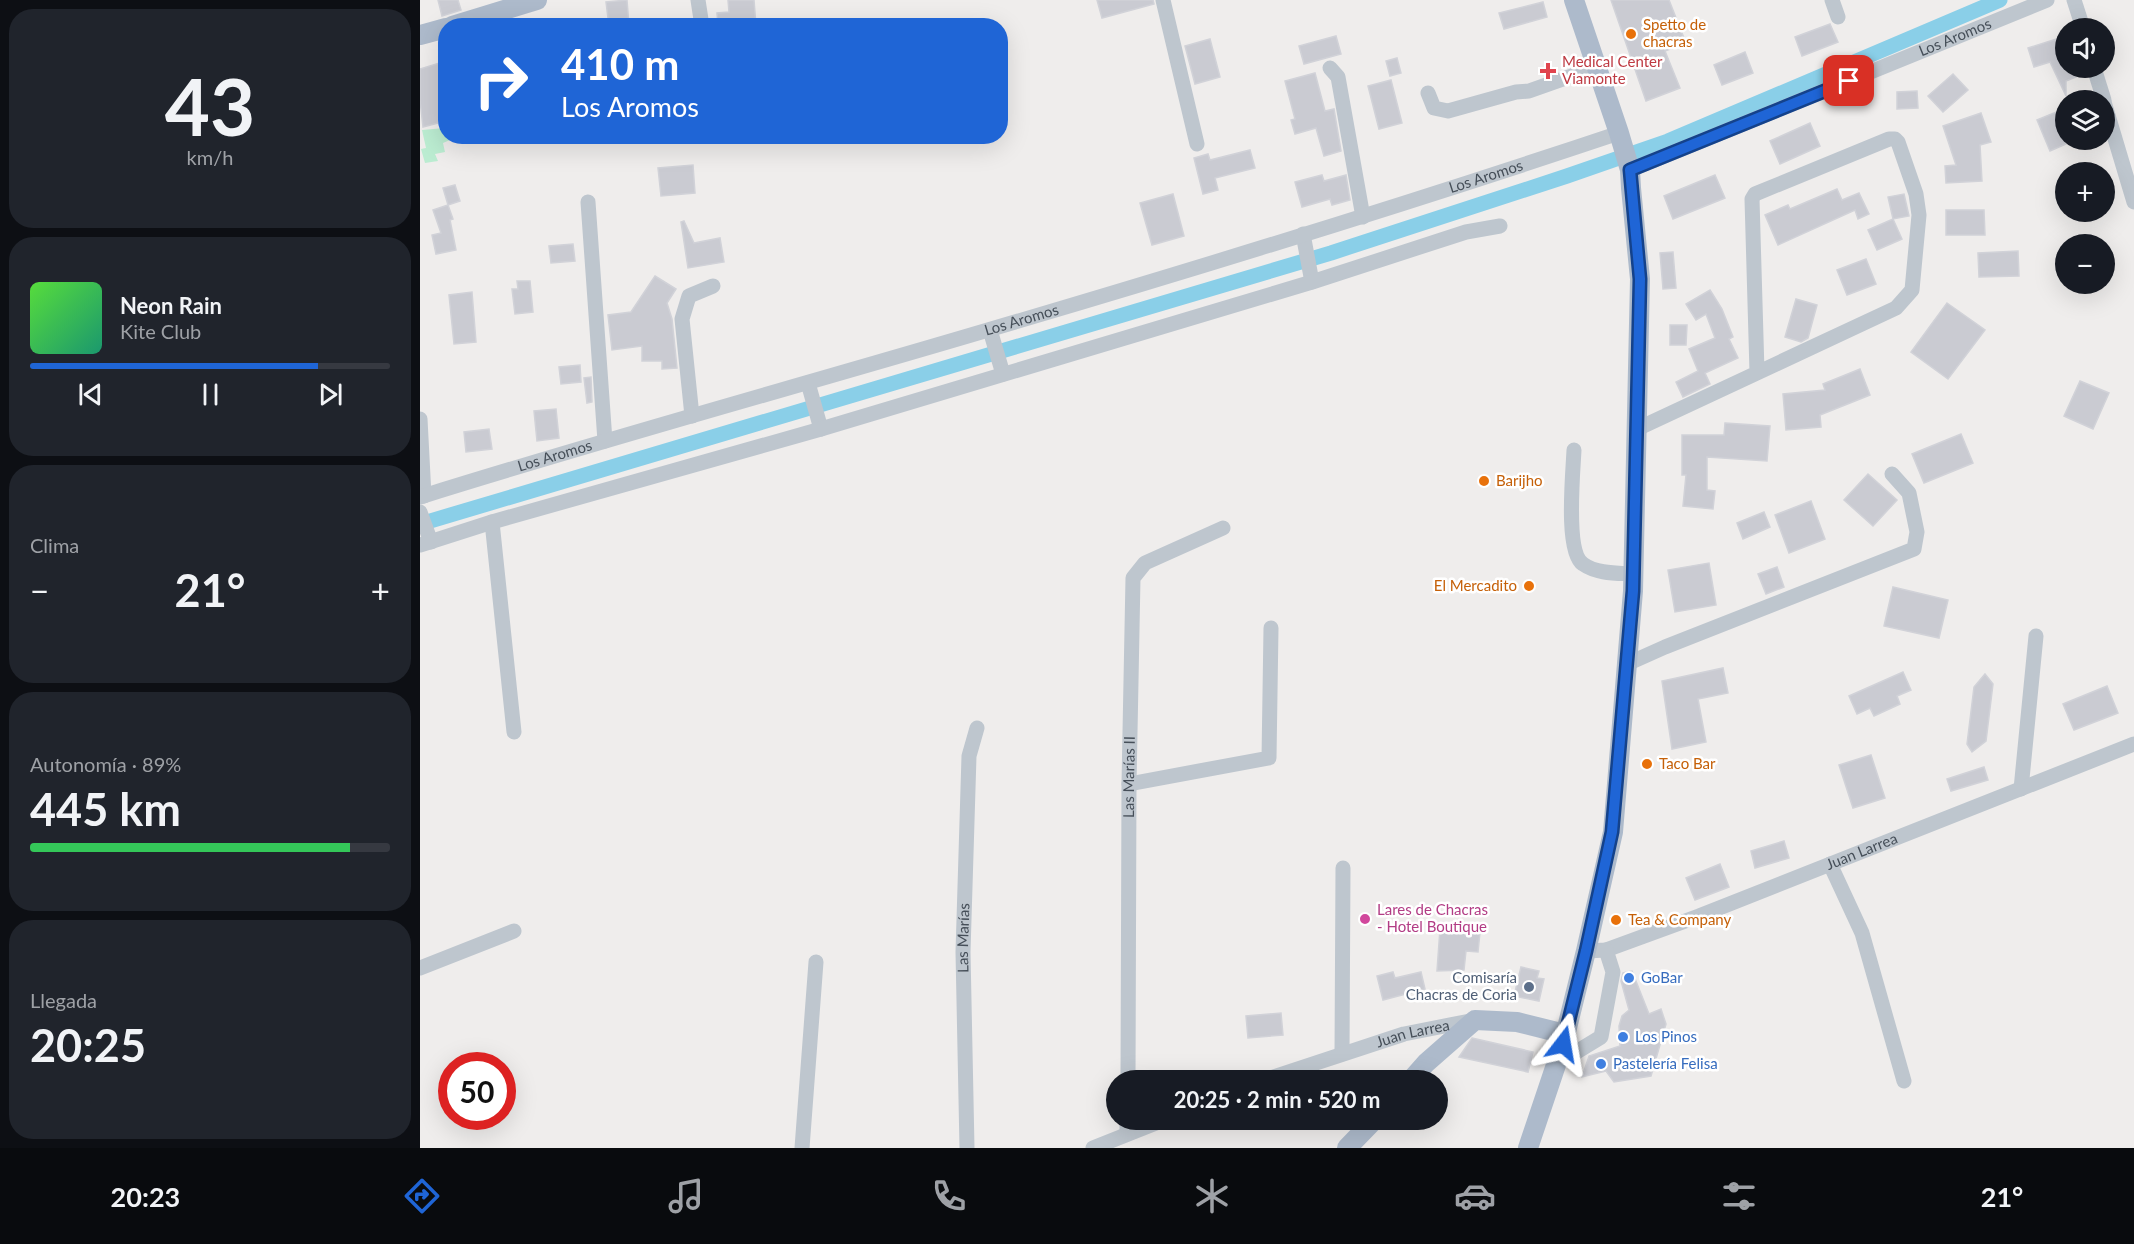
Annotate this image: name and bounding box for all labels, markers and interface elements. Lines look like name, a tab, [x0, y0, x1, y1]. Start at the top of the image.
street label: Los Aromos	[1916, 14, 1994, 59]
place label: Spetto de chacras	[1643, 15, 1706, 50]
map controls	[2055, 18, 2115, 294]
button: sound	[2055, 18, 2115, 78]
marker: Spetto de chacras	[1624, 27, 1638, 41]
text: 410 m	[561, 39, 679, 89]
icon: right	[462, 42, 540, 120]
place label: Medical Center Viamonte	[1562, 52, 1663, 87]
pin	[1823, 55, 1874, 106]
text: 43	[165, 59, 255, 153]
marker: Medical Center Viamonte	[1539, 62, 1557, 80]
icon: arrive	[1832, 64, 1865, 97]
text: Los Aromos	[561, 90, 699, 123]
button: layers	[2055, 90, 2115, 150]
text: km/h	[187, 145, 233, 169]
street label: Los Aromos	[1446, 155, 1525, 196]
button: +	[2055, 162, 2115, 222]
button: −	[2055, 234, 2115, 294]
text: Neon Rain	[120, 292, 222, 319]
street label: Los Aromos	[982, 300, 1061, 339]
text: Kite Club	[120, 319, 201, 343]
icon: previous	[74, 378, 107, 411]
icon: pause	[194, 378, 227, 411]
icon: next	[314, 378, 347, 411]
street label: Los Aromos	[515, 435, 594, 475]
place label: Barijho	[1496, 471, 1543, 489]
marker: Barijho	[1477, 474, 1491, 488]
text: Clima	[30, 533, 79, 557]
text: 21°	[175, 563, 245, 617]
text: −	[30, 570, 49, 610]
text: +	[371, 570, 390, 610]
place label: El Mercadito	[1434, 576, 1517, 594]
marker: El Mercadito	[1522, 579, 1536, 593]
street label: Las Marías II	[1119, 736, 1138, 818]
text: Autonomía · 89%	[30, 752, 181, 776]
place label: Taco Bar	[1659, 754, 1716, 772]
marker: Taco Bar	[1640, 757, 1654, 771]
text: 445 km	[30, 782, 181, 836]
street label: Juan Larrea	[1823, 829, 1900, 873]
place label: Lares de Chacras - Hotel Boutique	[1377, 900, 1488, 935]
street label: Las Marías	[953, 903, 972, 973]
place label: Tea & Company	[1628, 910, 1732, 928]
marker: Lares de Chacras - Hotel Boutique	[1358, 912, 1372, 926]
marker: Tea & Company	[1609, 913, 1623, 927]
place label: Comisaría Chacras de Coria	[1406, 968, 1517, 1003]
place label: GoBar	[1641, 968, 1683, 986]
marker: GoBar	[1622, 971, 1636, 985]
marker: Comisaría Chacras de Coria	[1522, 980, 1536, 994]
text: Llegada	[30, 988, 97, 1012]
position arrow	[1531, 1012, 1595, 1076]
street label: Juan Larrea	[1373, 1015, 1451, 1051]
text: 20:25	[30, 1018, 146, 1072]
place label: Los Pinos	[1635, 1027, 1697, 1045]
marker: Los Pinos	[1616, 1030, 1630, 1044]
speed limit sign: 50	[438, 1052, 516, 1130]
place label: Pastelería Felisa	[1613, 1054, 1718, 1072]
marker: Pastelería Felisa	[1594, 1057, 1608, 1071]
text: 20:25 · 2 min · 520 m	[1174, 1086, 1380, 1113]
icon: directions	[401, 1175, 443, 1217]
icon: music	[665, 1175, 707, 1217]
icon: phone	[928, 1175, 970, 1217]
icon: climate	[1191, 1175, 1233, 1217]
icon: car	[1454, 1175, 1496, 1217]
icon: filters	[1718, 1175, 1760, 1217]
text: 20:23	[111, 1180, 180, 1213]
text: 21°	[1981, 1180, 2023, 1213]

